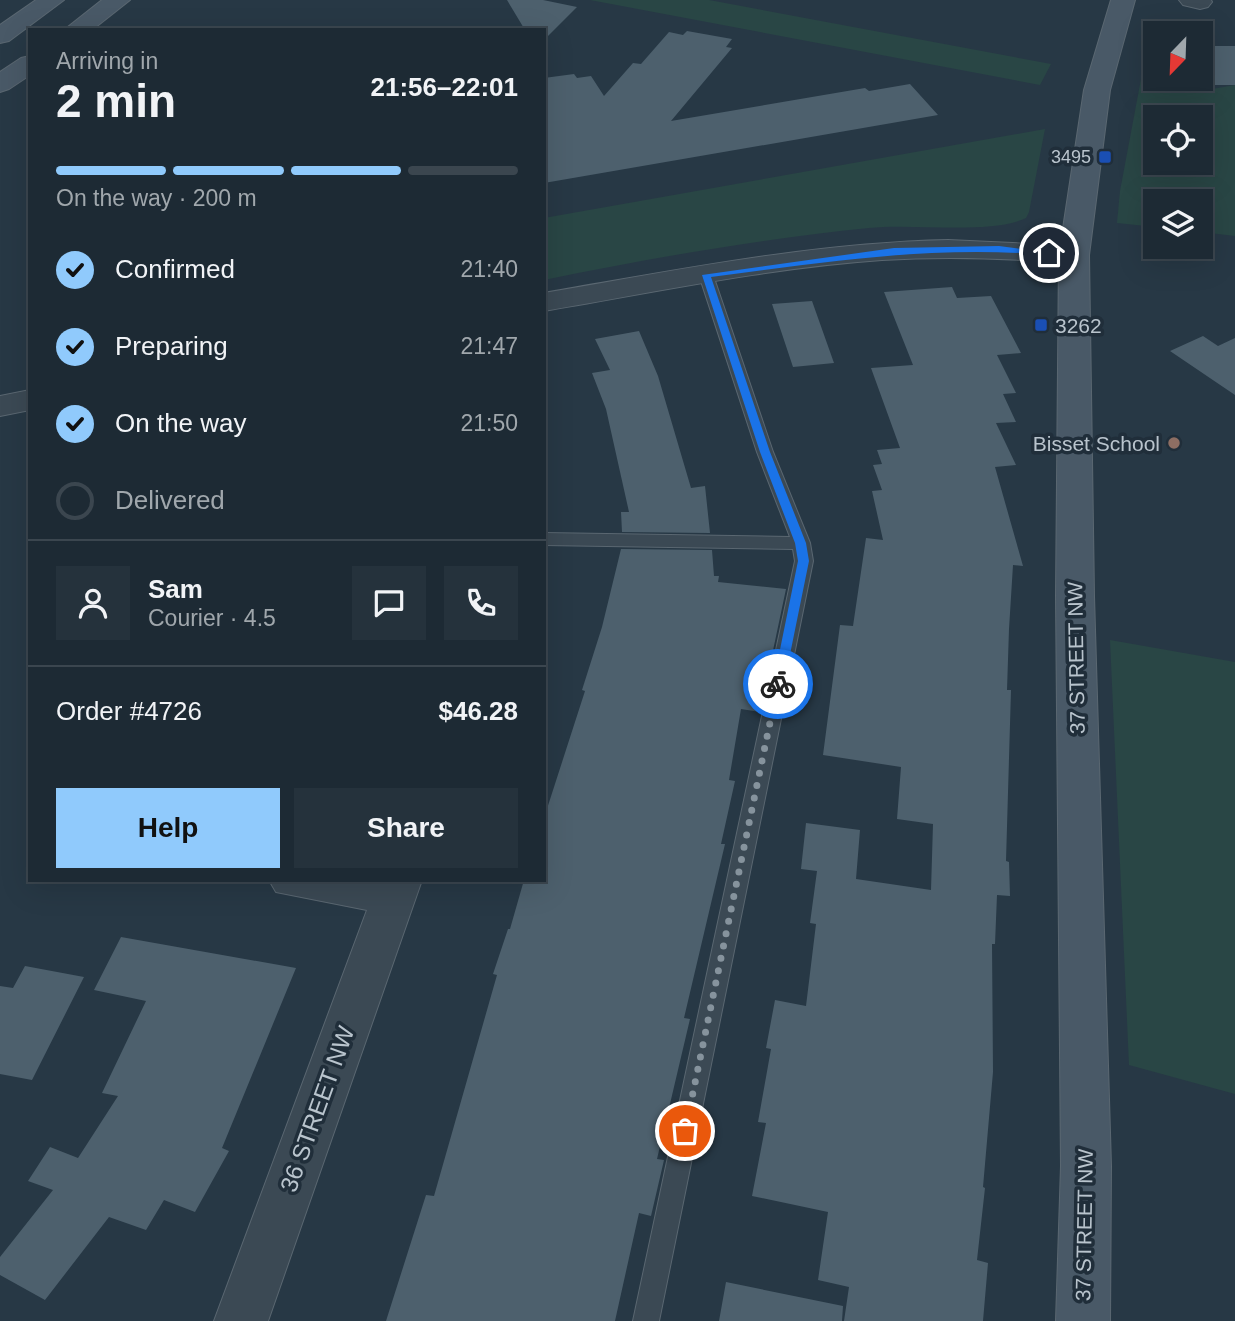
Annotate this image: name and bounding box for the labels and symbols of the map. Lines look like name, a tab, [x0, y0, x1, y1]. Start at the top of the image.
north arrow	[1143, 21, 1213, 91]
place label: 3495	[1051, 147, 1091, 167]
marker: 3495	[1097, 149, 1113, 165]
pin	[1019, 223, 1079, 283]
place label: 3262	[1055, 314, 1102, 337]
marker: 3262	[1033, 317, 1049, 333]
place label: Bisset School	[1033, 432, 1160, 455]
marker: Bisset School	[1166, 435, 1182, 451]
street label: 37 STREET NW	[1063, 581, 1089, 734]
courier	[743, 649, 813, 719]
street label: 36 STREET NW	[275, 1022, 360, 1195]
pin	[655, 1101, 715, 1161]
street label: 37 STREET NW	[1071, 1148, 1097, 1301]

